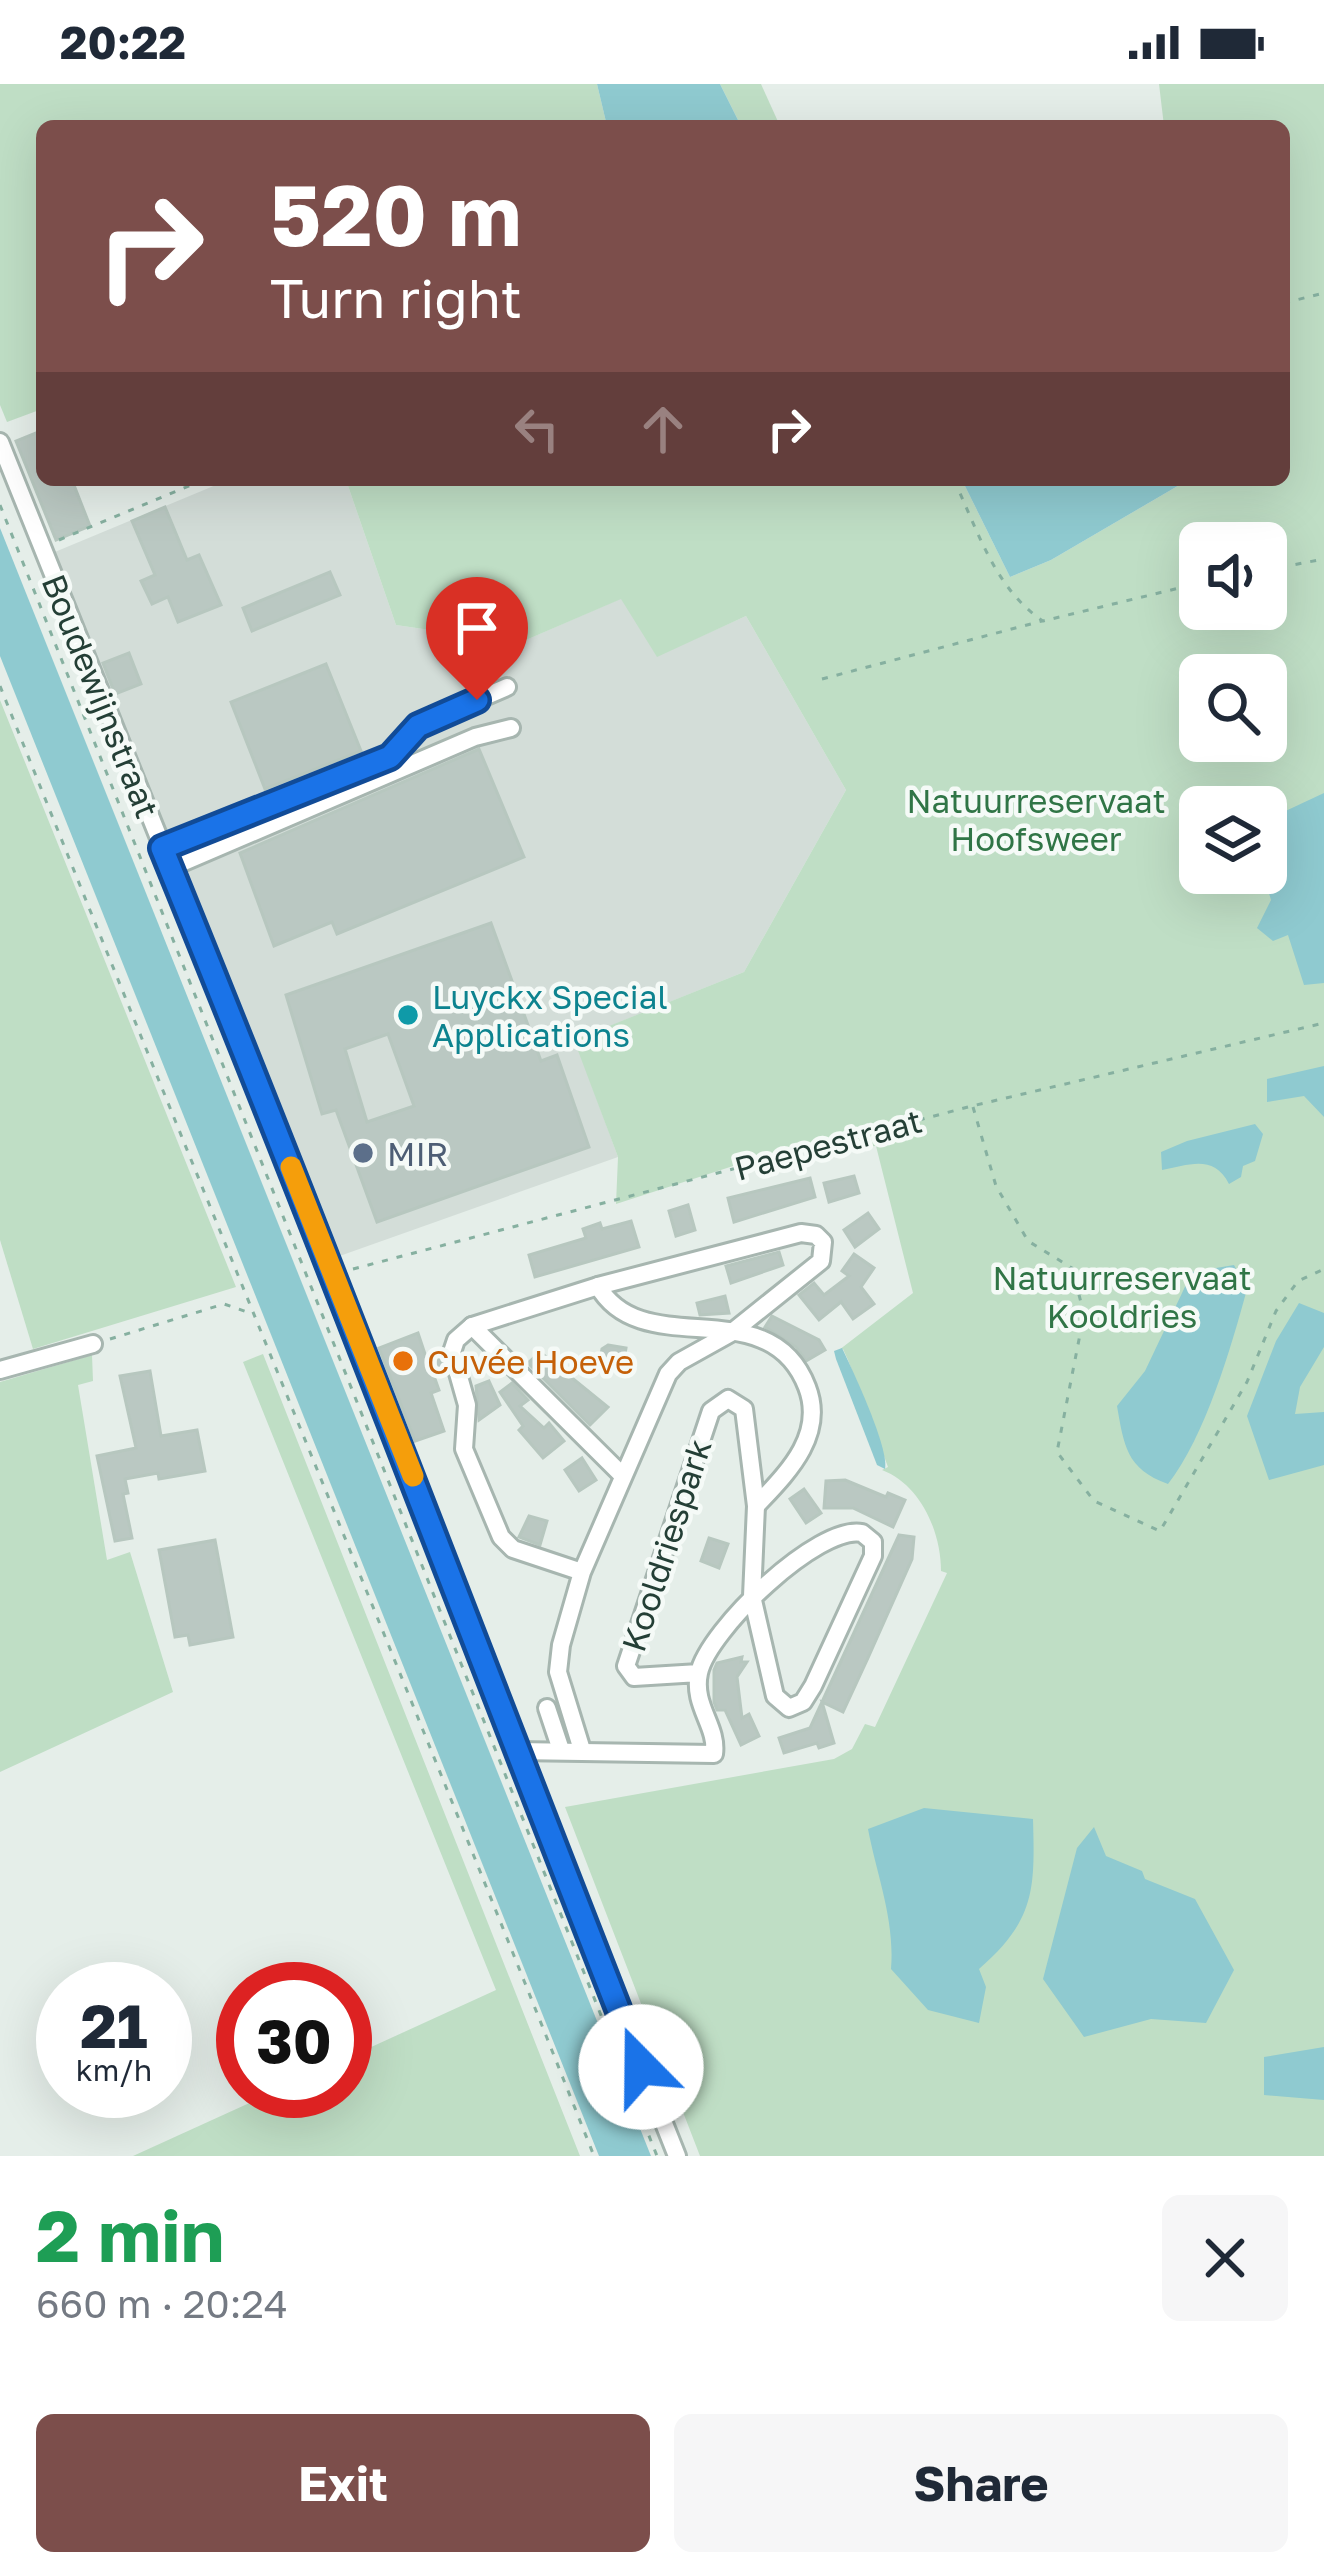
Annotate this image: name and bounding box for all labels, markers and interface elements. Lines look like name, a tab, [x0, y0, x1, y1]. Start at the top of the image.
text: 20:22	[60, 15, 186, 69]
text: 520 m	[270, 164, 522, 264]
icon: right	[72, 168, 228, 324]
text: Turn right	[270, 265, 522, 330]
icon: left	[504, 396, 570, 462]
icon: ahead	[630, 396, 696, 462]
icon: right	[756, 396, 822, 462]
map controls	[1179, 522, 1287, 894]
button: sound	[1179, 522, 1287, 630]
street label: Boudewijnstraat	[34, 569, 168, 823]
pin	[426, 577, 528, 700]
icon: arrive	[444, 595, 510, 661]
button: search	[1179, 654, 1287, 762]
park label: Natuurreservaat Hoofsweer	[906, 781, 1166, 858]
button: layers	[1179, 786, 1287, 894]
place label: Luyckx Special Applications	[432, 977, 668, 1054]
marker: Luyckx Special Applications	[395, 1002, 421, 1028]
street label: Paepestraat	[730, 1100, 926, 1188]
place label: MIR	[387, 1134, 448, 1173]
marker: MIR	[350, 1140, 376, 1166]
park label: Natuurreservaat Kooldries	[992, 1258, 1252, 1335]
place label: Cuvée Hoeve	[427, 1342, 634, 1381]
marker: Cuvée Hoeve	[390, 1348, 416, 1374]
street label: Kooldriespark	[613, 1434, 719, 1656]
speed limit sign: 30	[216, 1962, 372, 2118]
text: 21	[80, 1989, 148, 2061]
position arrow	[578, 2004, 704, 2130]
text: km/h	[76, 2052, 152, 2088]
text: 2 min	[36, 2191, 224, 2278]
button: close	[1162, 2195, 1288, 2321]
text: 660 m · 20:24	[36, 2280, 288, 2327]
button: Exit	[36, 2414, 650, 2552]
button: Share	[674, 2414, 1288, 2552]

